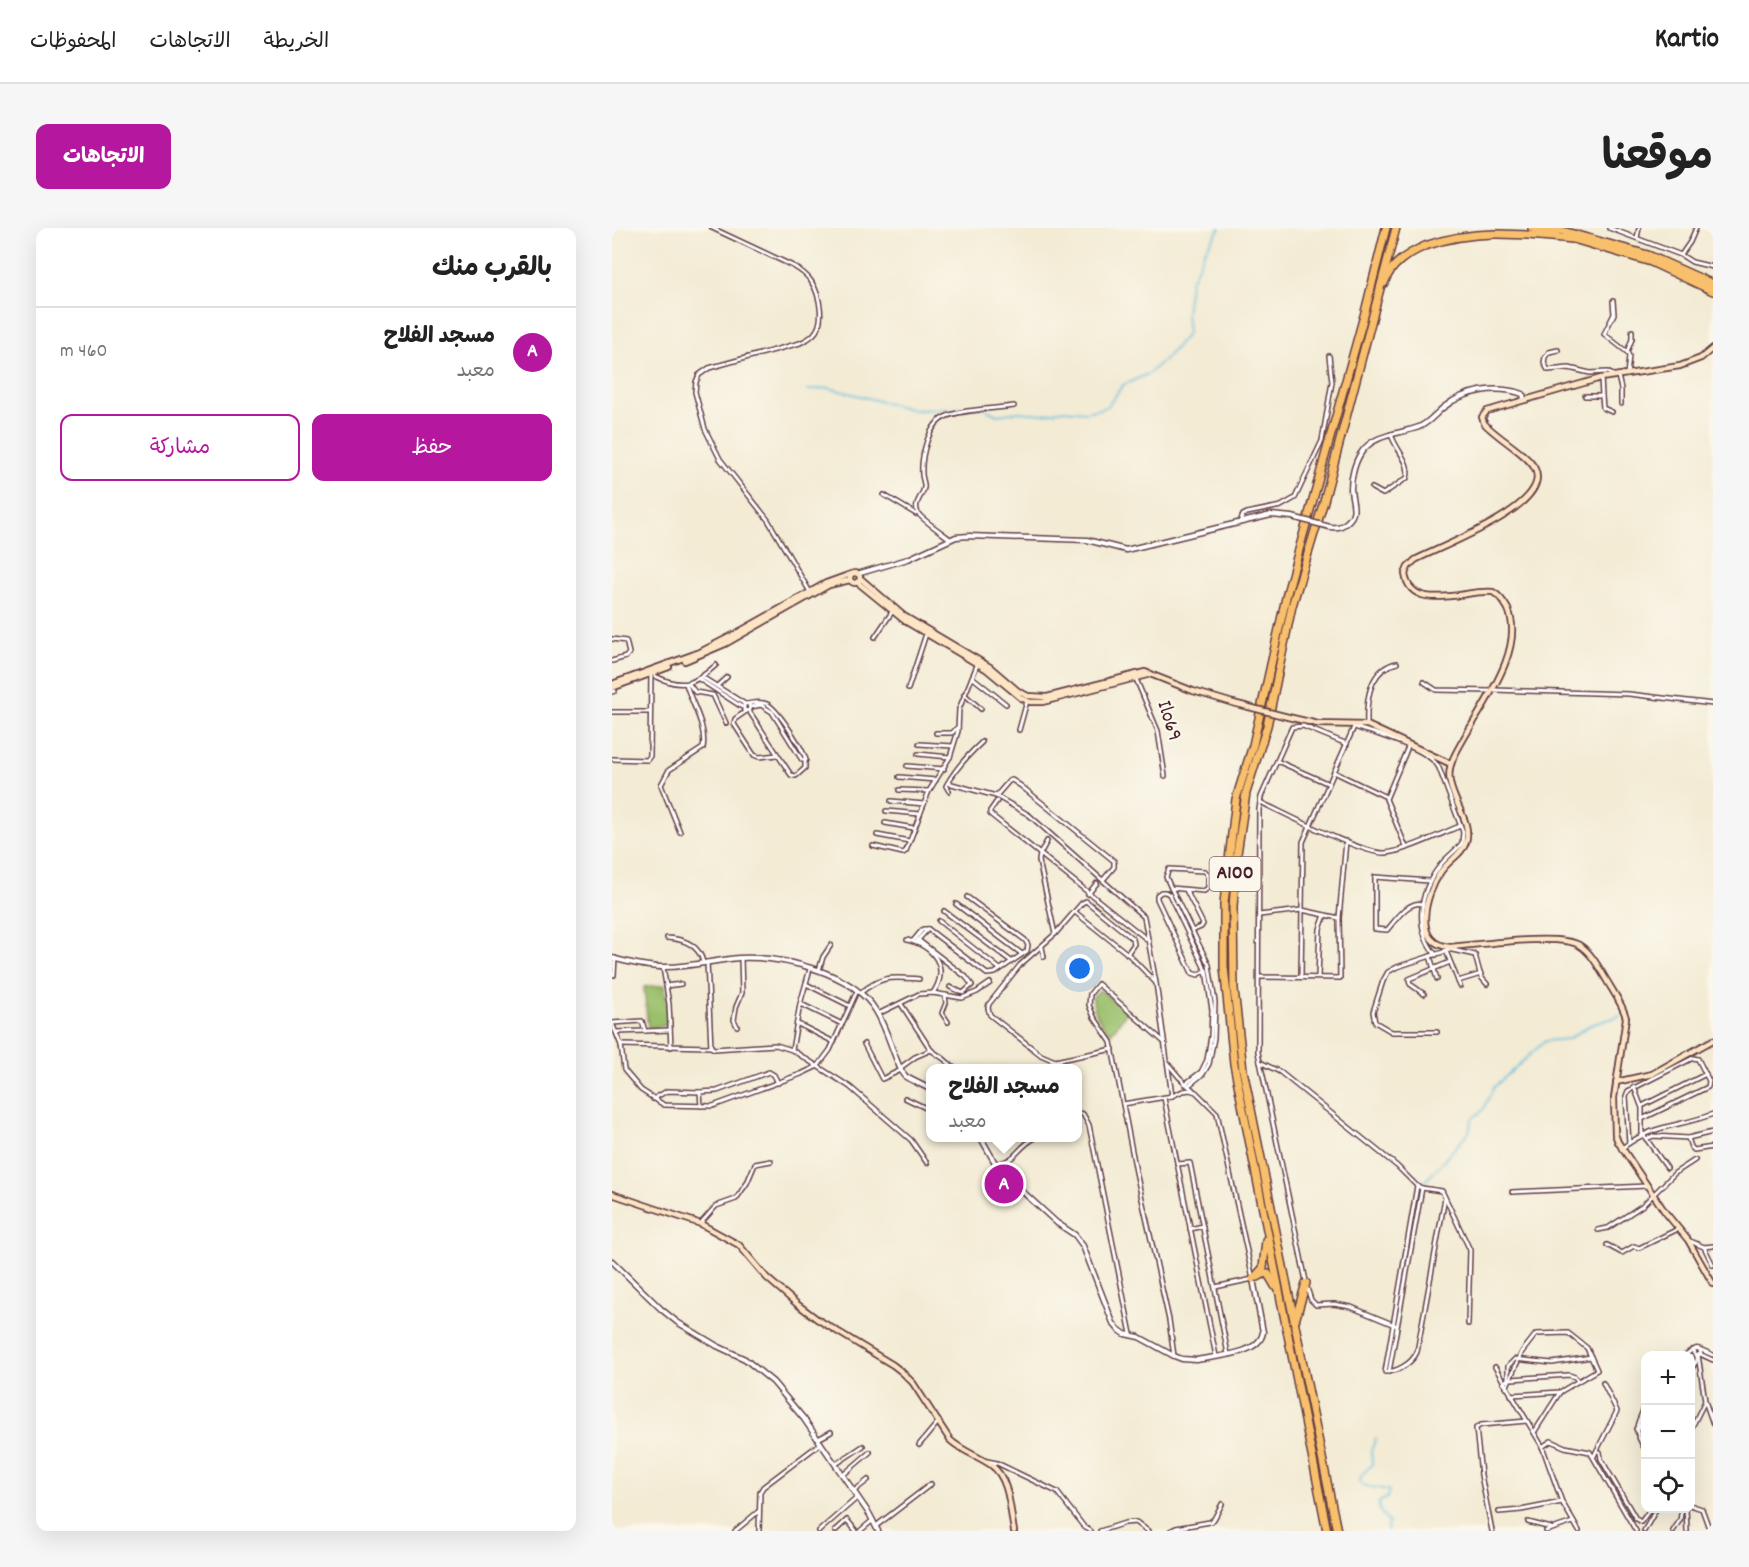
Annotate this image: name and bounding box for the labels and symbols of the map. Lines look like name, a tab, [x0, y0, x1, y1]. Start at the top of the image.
street label: Ilo69	[1147, 697, 1189, 745]
road number: A100	[1210, 857, 1260, 891]
your location	[1065, 954, 1094, 983]
pin: A	[984, 1162, 1024, 1206]

